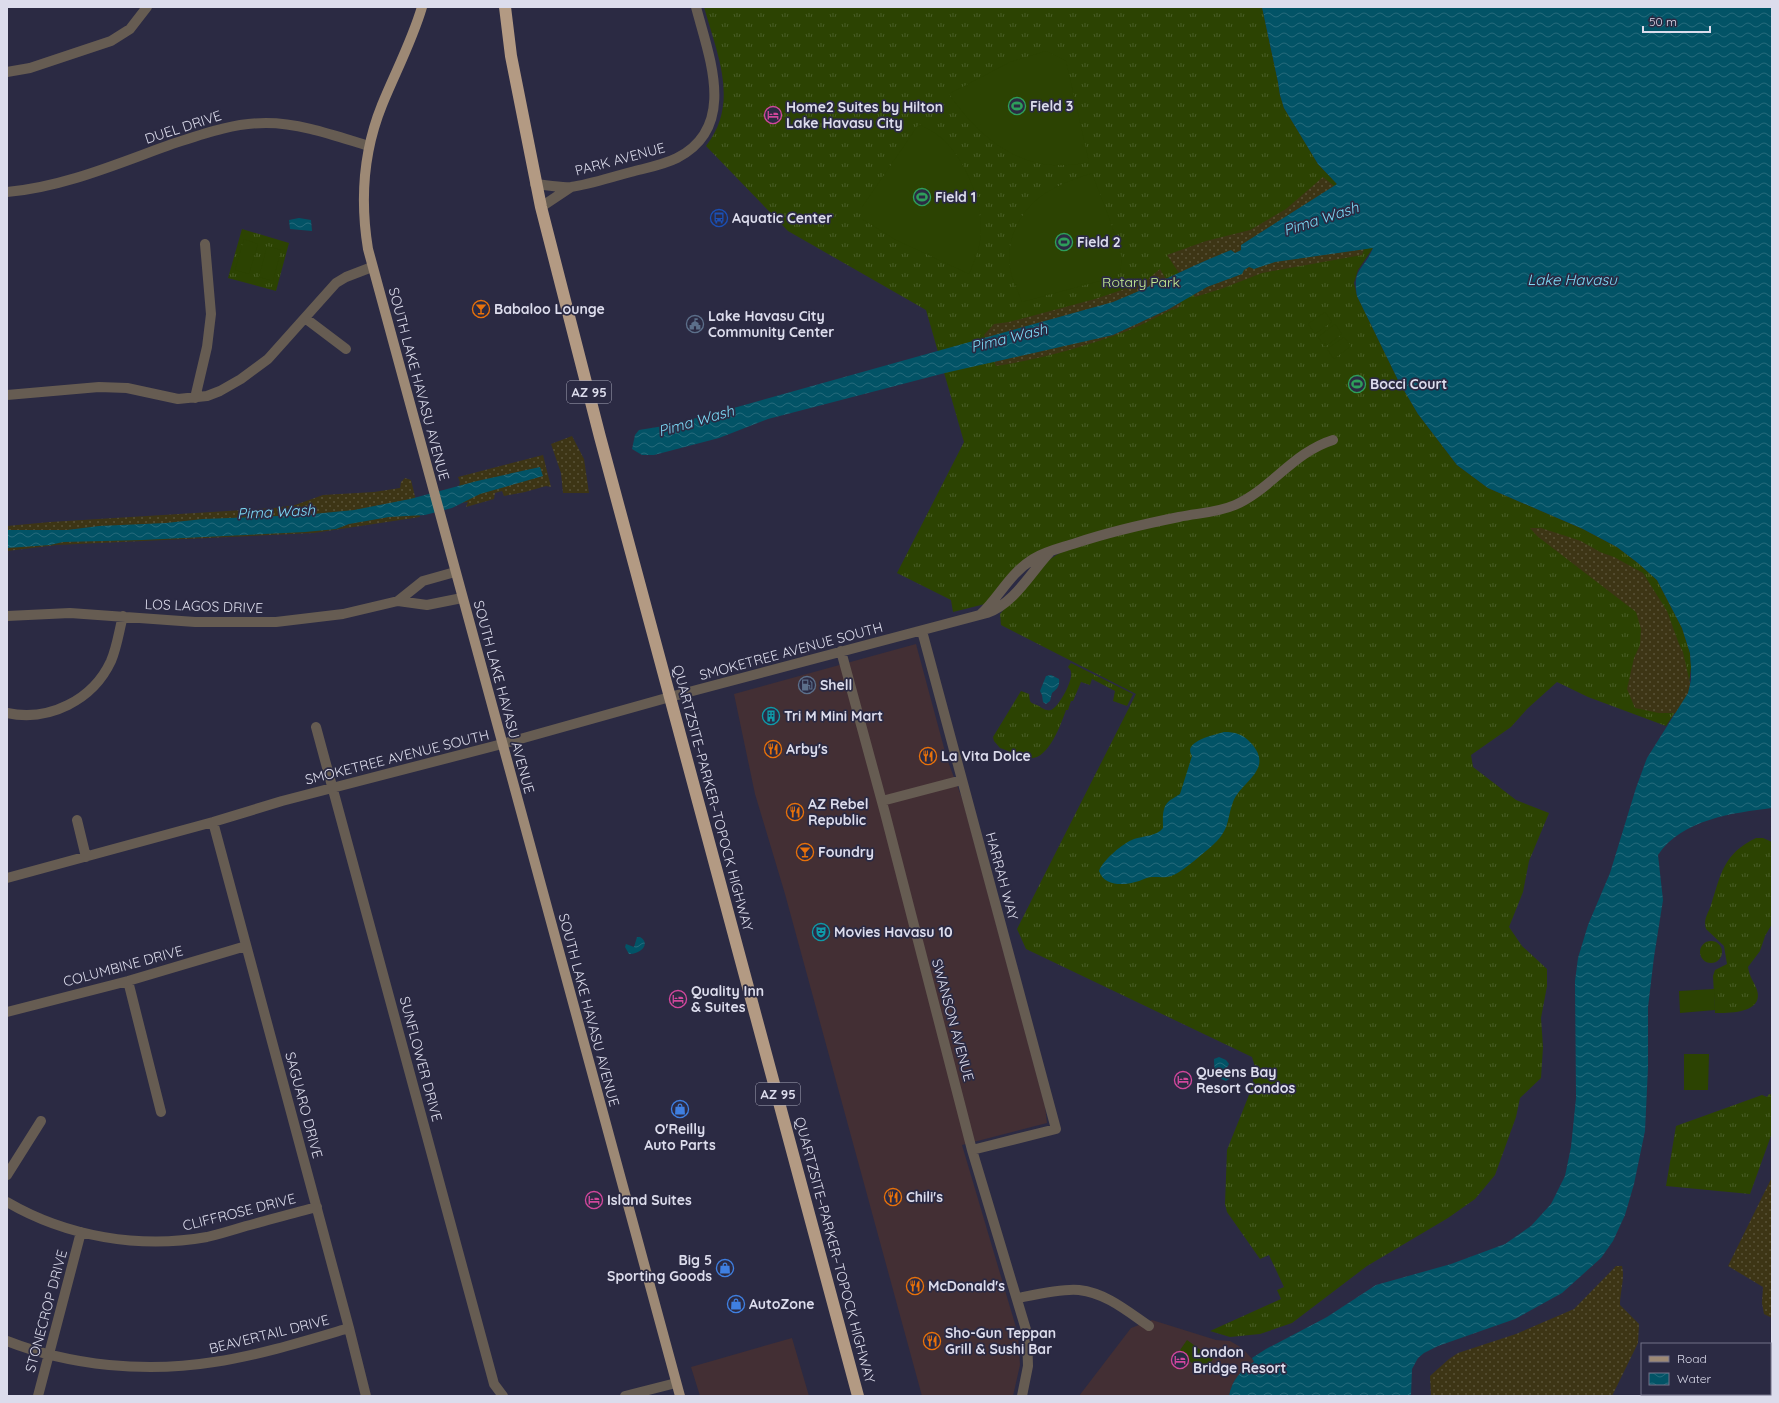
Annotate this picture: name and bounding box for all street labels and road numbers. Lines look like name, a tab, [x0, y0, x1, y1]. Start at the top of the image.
street label: DUEL DRIVE	[142, 106, 224, 148]
street label: PARK AVENUE	[573, 138, 667, 180]
street label: SOUTH LAKE HAVASU AVENUE	[385, 285, 453, 483]
road number: AZ 95	[567, 381, 611, 403]
street label: LOS LAGOS DRIVE	[144, 595, 264, 617]
street label: SOUTH LAKE HAVASU AVENUE	[470, 598, 538, 796]
street label: SMOKETREE AVENUE SOUTH	[697, 618, 885, 684]
street label: QUARTZSITE–PARKER–TOPOCK HIGHWAY	[669, 663, 757, 933]
street label: SMOKETREE AVENUE SOUTH	[303, 725, 491, 789]
street label: HARRAH WAY	[982, 830, 1022, 922]
street label: SOUTH LAKE HAVASU AVENUE	[555, 911, 623, 1109]
street label: COLUMBINE DRIVE	[61, 941, 185, 991]
street label: SWANSON AVENUE	[928, 957, 978, 1083]
street label: SUNFLOWER DRIVE	[396, 994, 446, 1124]
street label: SAGUARO DRIVE	[281, 1050, 327, 1160]
road number: AZ 95	[756, 1083, 800, 1105]
street label: QUARTZSITE–PARKER–TOPOCK HIGHWAY	[791, 1115, 879, 1385]
street label: CLIFFROSE DRIVE	[181, 1189, 297, 1235]
street label: STONECROP DRIVE	[21, 1248, 71, 1374]
street label: BEAVERTAIL DRIVE	[207, 1310, 331, 1358]

